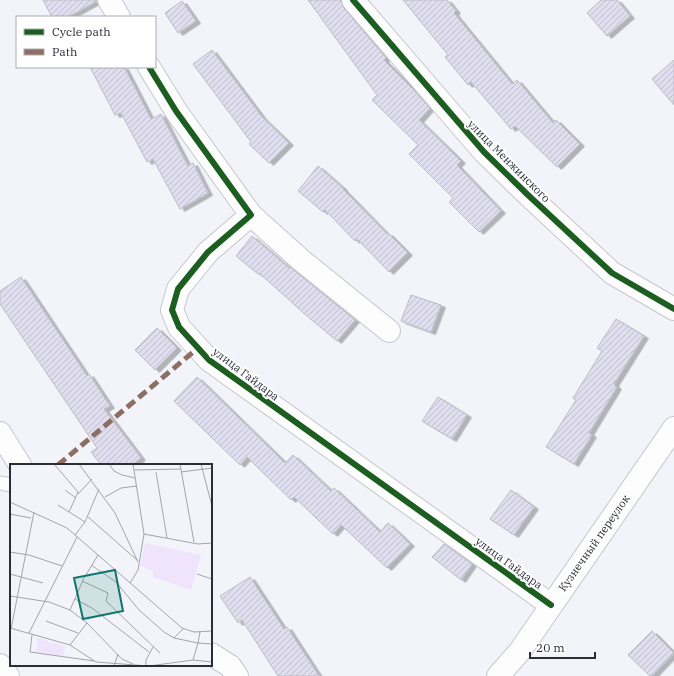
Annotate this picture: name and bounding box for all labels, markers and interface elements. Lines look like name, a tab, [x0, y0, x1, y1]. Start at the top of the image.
legend	[16, 16, 156, 68]
text: Cycle path	[52, 24, 111, 39]
text: Path	[52, 44, 78, 59]
street label: улица Менжинского	[465, 117, 553, 205]
street label: улица Гайдара	[210, 344, 282, 404]
inset map	[10, 464, 212, 666]
street label: Кузнечный переулок	[555, 491, 633, 594]
street label: улица Гайдара	[473, 534, 545, 592]
scale bar	[530, 634, 595, 660]
text: 20 m	[536, 640, 565, 655]

